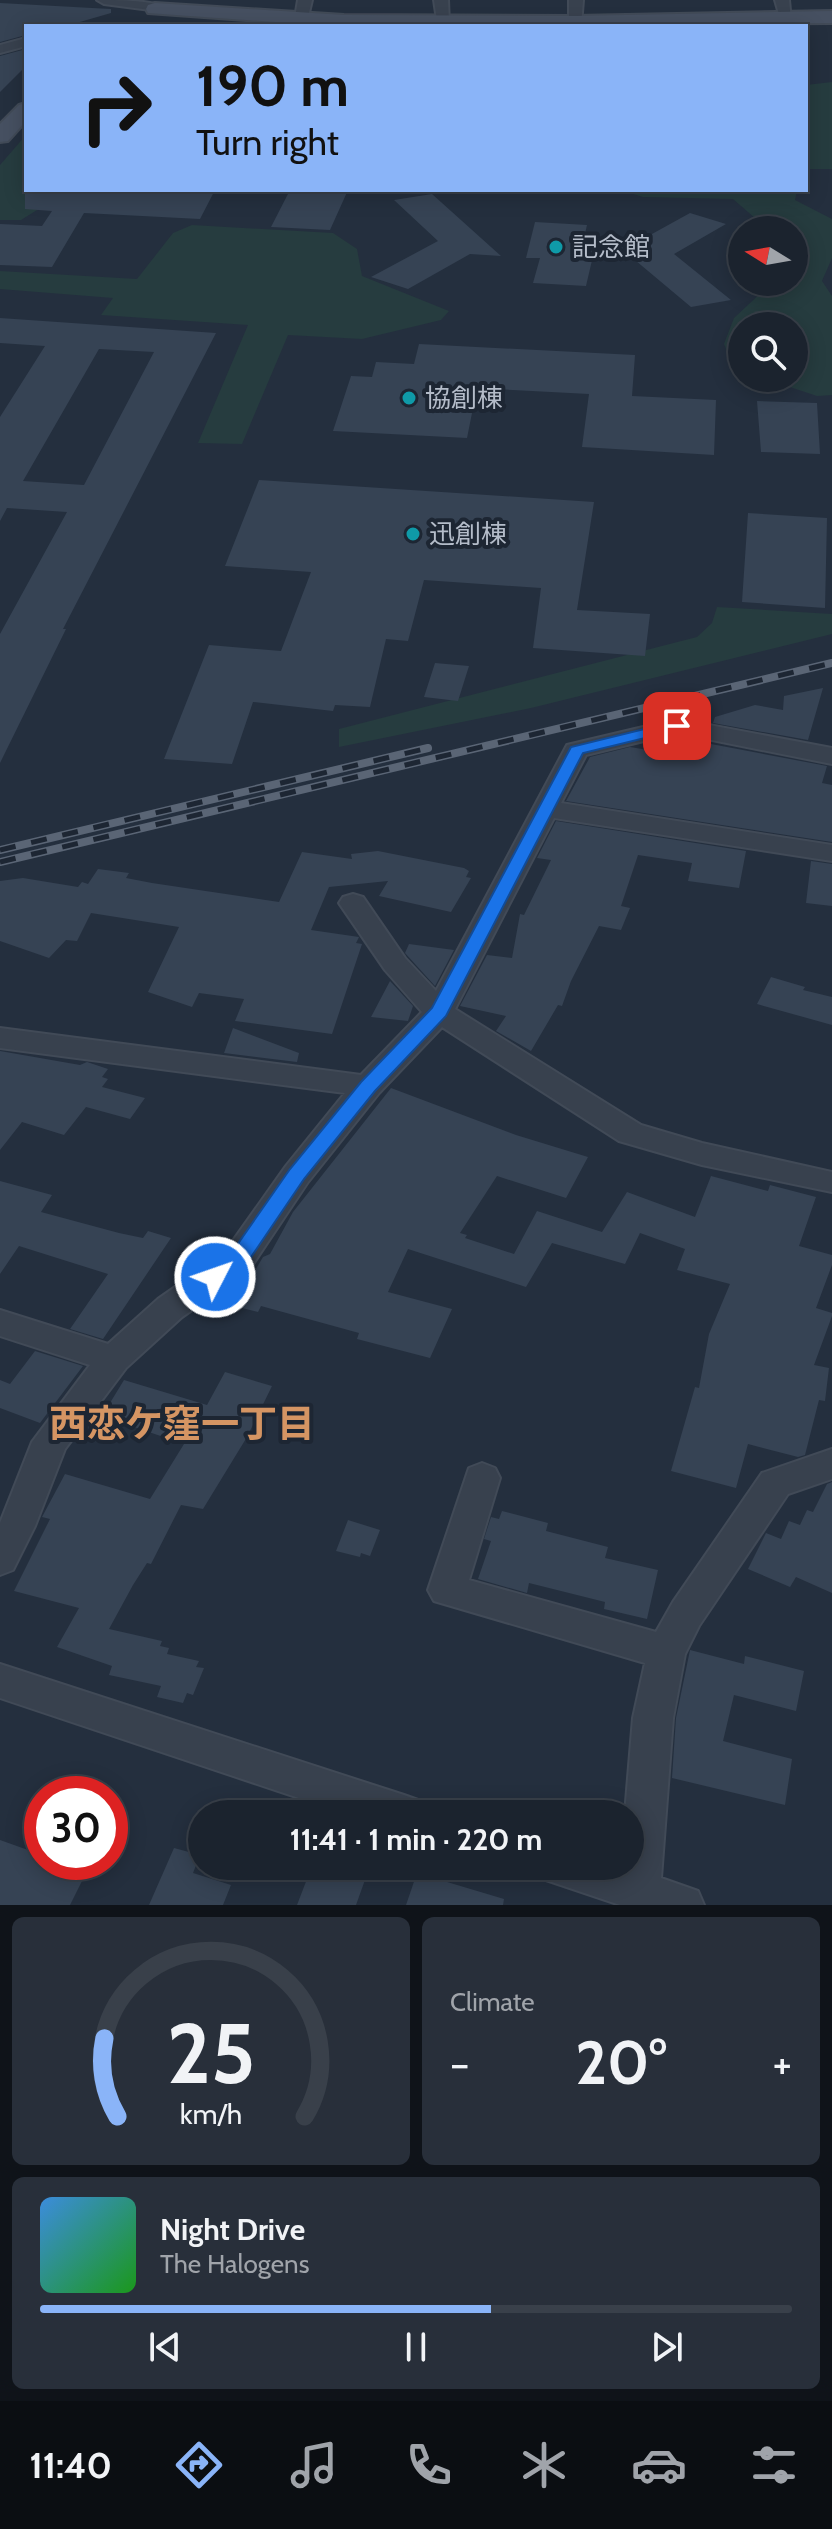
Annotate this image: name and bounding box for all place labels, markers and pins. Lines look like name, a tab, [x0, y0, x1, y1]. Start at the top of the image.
place label: 記念館	[572, 231, 650, 263]
marker: 記念館	[547, 238, 565, 256]
place label: 協創棟	[425, 382, 503, 414]
marker: 協創棟	[400, 389, 418, 407]
place label: 迅創棟	[429, 518, 507, 550]
marker: 迅創棟	[404, 525, 422, 543]
pin	[643, 692, 711, 760]

